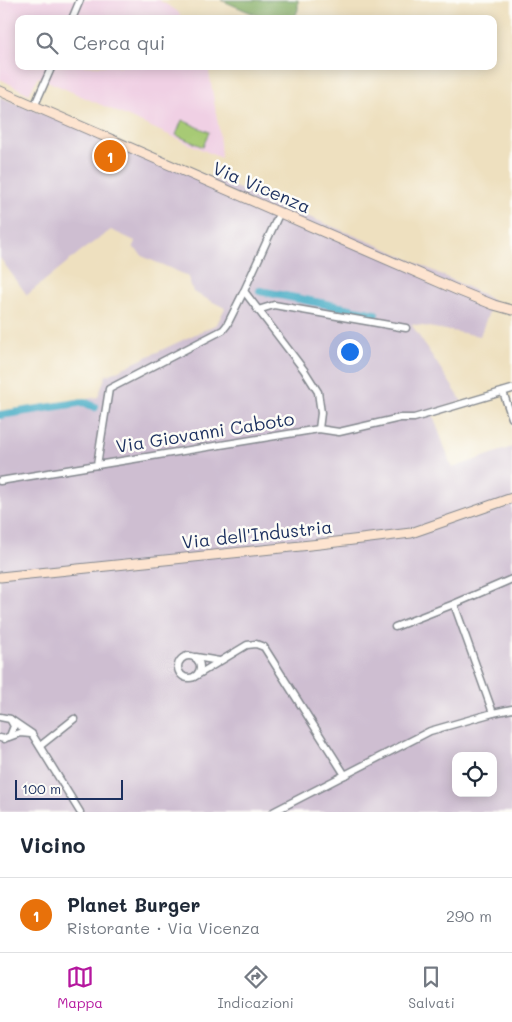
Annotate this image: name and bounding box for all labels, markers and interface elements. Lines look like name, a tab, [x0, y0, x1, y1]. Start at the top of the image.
search box	[15, 15, 497, 70]
icon: search	[33, 29, 61, 57]
text: Cerca qui	[73, 30, 165, 55]
pin: 1	[94, 137, 126, 175]
street label: Via Vicenza	[209, 156, 315, 218]
your location	[337, 339, 363, 365]
street label: Via Giovanni Caboto	[114, 406, 296, 458]
street label: Via dell'Industria	[181, 514, 333, 554]
map controls	[452, 752, 497, 797]
button: locate	[452, 752, 497, 797]
scale bar	[15, 777, 122, 800]
text: 100 m	[22, 779, 61, 798]
text: Vicino	[20, 831, 85, 858]
text: Planet Burger	[67, 892, 200, 917]
text: 1	[32, 905, 40, 926]
text: 290 m	[446, 905, 492, 926]
text: Ristorante · Via Vicenza	[67, 917, 260, 938]
tab: Mappa	[57, 963, 103, 1012]
tab: Indicazioni	[217, 963, 294, 1012]
tab: Salvati	[408, 963, 455, 1012]

